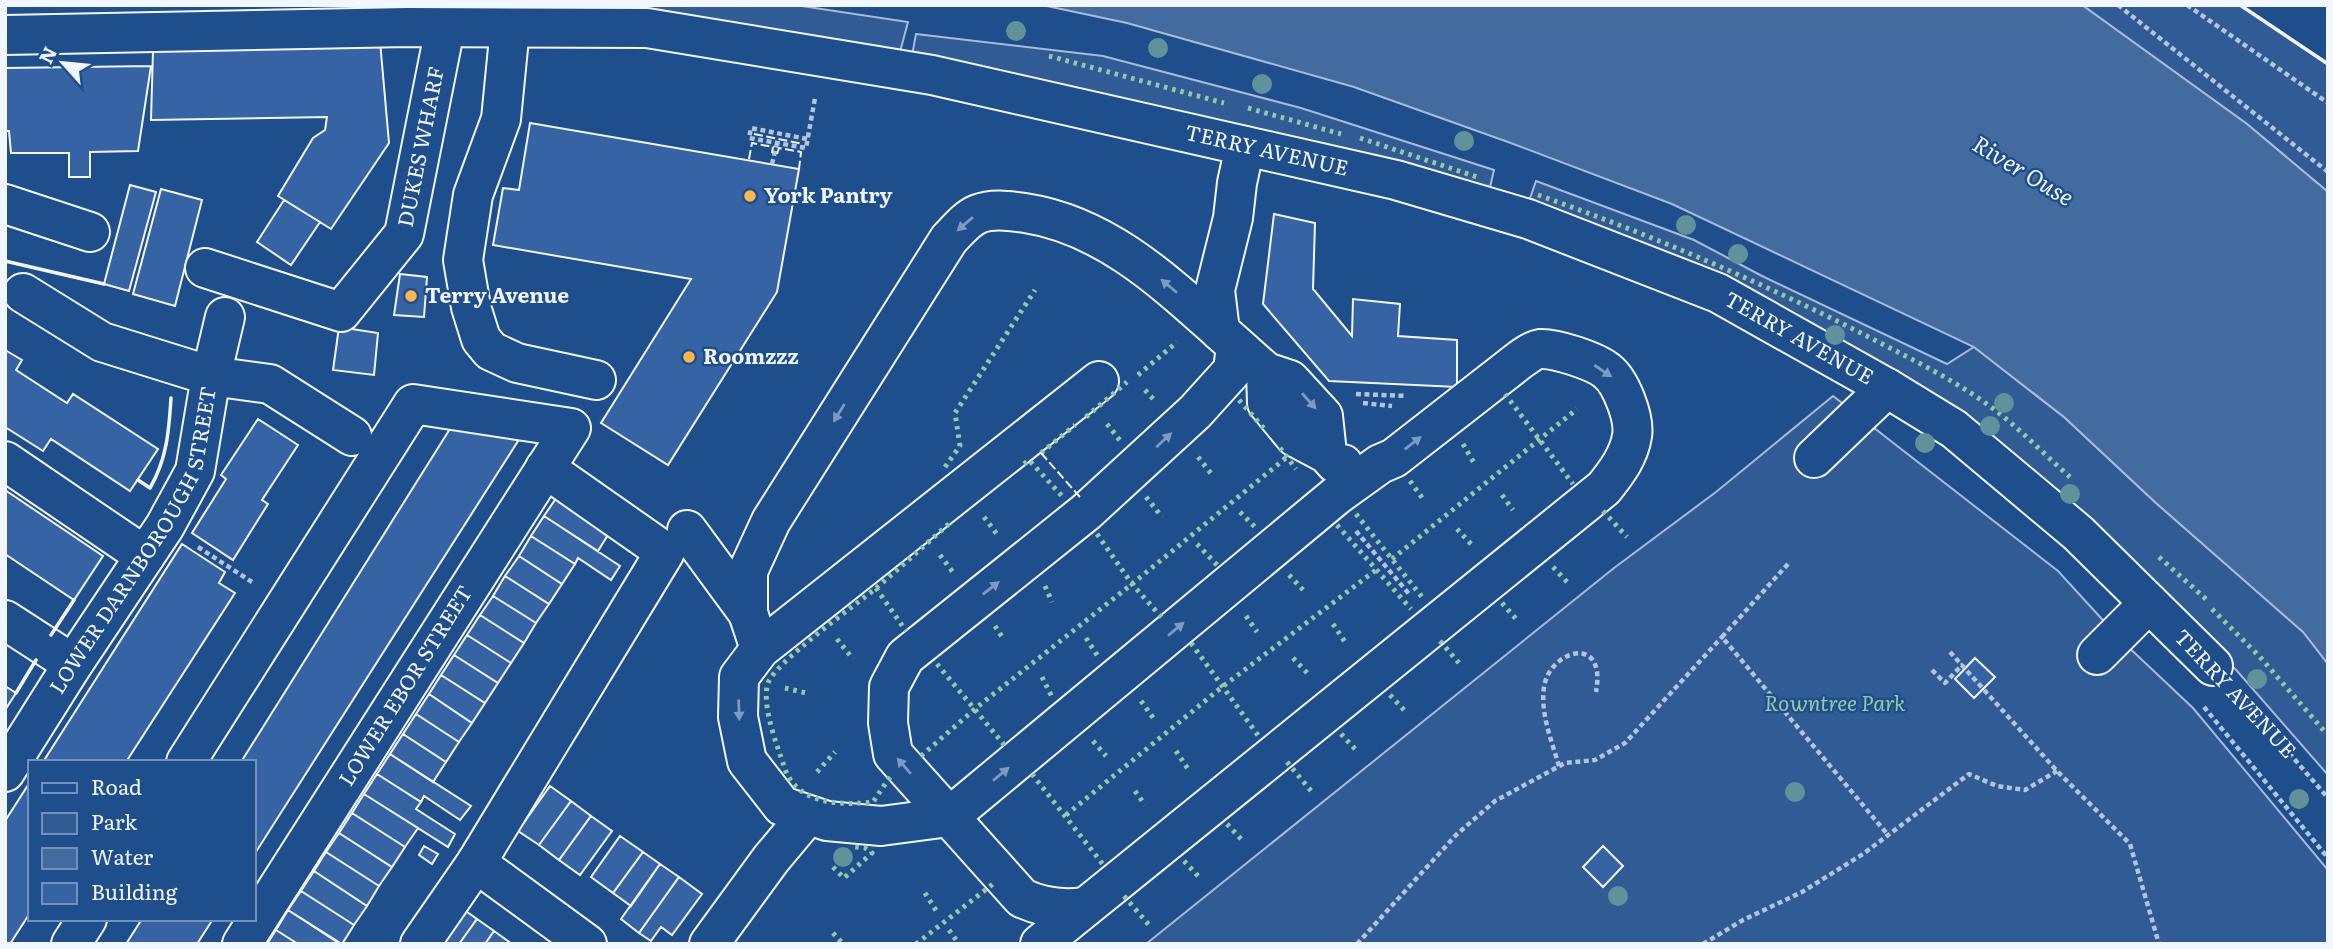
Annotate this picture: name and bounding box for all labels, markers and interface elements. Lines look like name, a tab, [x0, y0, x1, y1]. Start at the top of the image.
north arrow	[28, 28, 98, 98]
text: N	[31, 41, 63, 68]
street label: DUKES WHARF	[388, 63, 450, 230]
street label: TERRY AVENUE	[1182, 115, 1352, 182]
water label: River Ouse	[1967, 126, 2081, 213]
place label: York Pantry	[764, 178, 893, 209]
marker: York Pantry	[742, 188, 758, 204]
one-way arrow	[956, 216, 974, 232]
place label: Terry Avenue	[425, 278, 569, 309]
one-way arrow	[1160, 279, 1177, 294]
street label: TERRY AVENUE	[1720, 282, 1880, 391]
marker: Terry Avenue	[403, 288, 419, 304]
place label: Roomzzz	[703, 339, 799, 370]
marker: Roomzzz	[681, 349, 697, 365]
one-way arrow	[1593, 365, 1613, 378]
street label: LOWER DARNBOROUGH STREET	[40, 384, 222, 699]
one-way arrow	[1301, 392, 1316, 409]
one-way arrow	[833, 403, 846, 423]
one-way arrow	[1155, 433, 1172, 449]
one-way arrow	[1404, 437, 1422, 451]
street label: LOWER EBOR STREET	[329, 578, 478, 791]
one-way arrow	[981, 580, 999, 595]
street label: TERRY AVENUE	[2169, 621, 2305, 764]
one-way arrow	[1168, 622, 1185, 637]
park label: Rowntree Park	[1764, 686, 1906, 717]
one-way arrow	[734, 699, 745, 721]
one-way arrow	[896, 757, 912, 775]
legend	[28, 760, 256, 921]
one-way arrow	[993, 767, 1010, 782]
text: Road	[91, 770, 142, 801]
text: Park	[91, 805, 137, 836]
text: Water	[91, 840, 153, 871]
text: Building	[91, 875, 178, 906]

